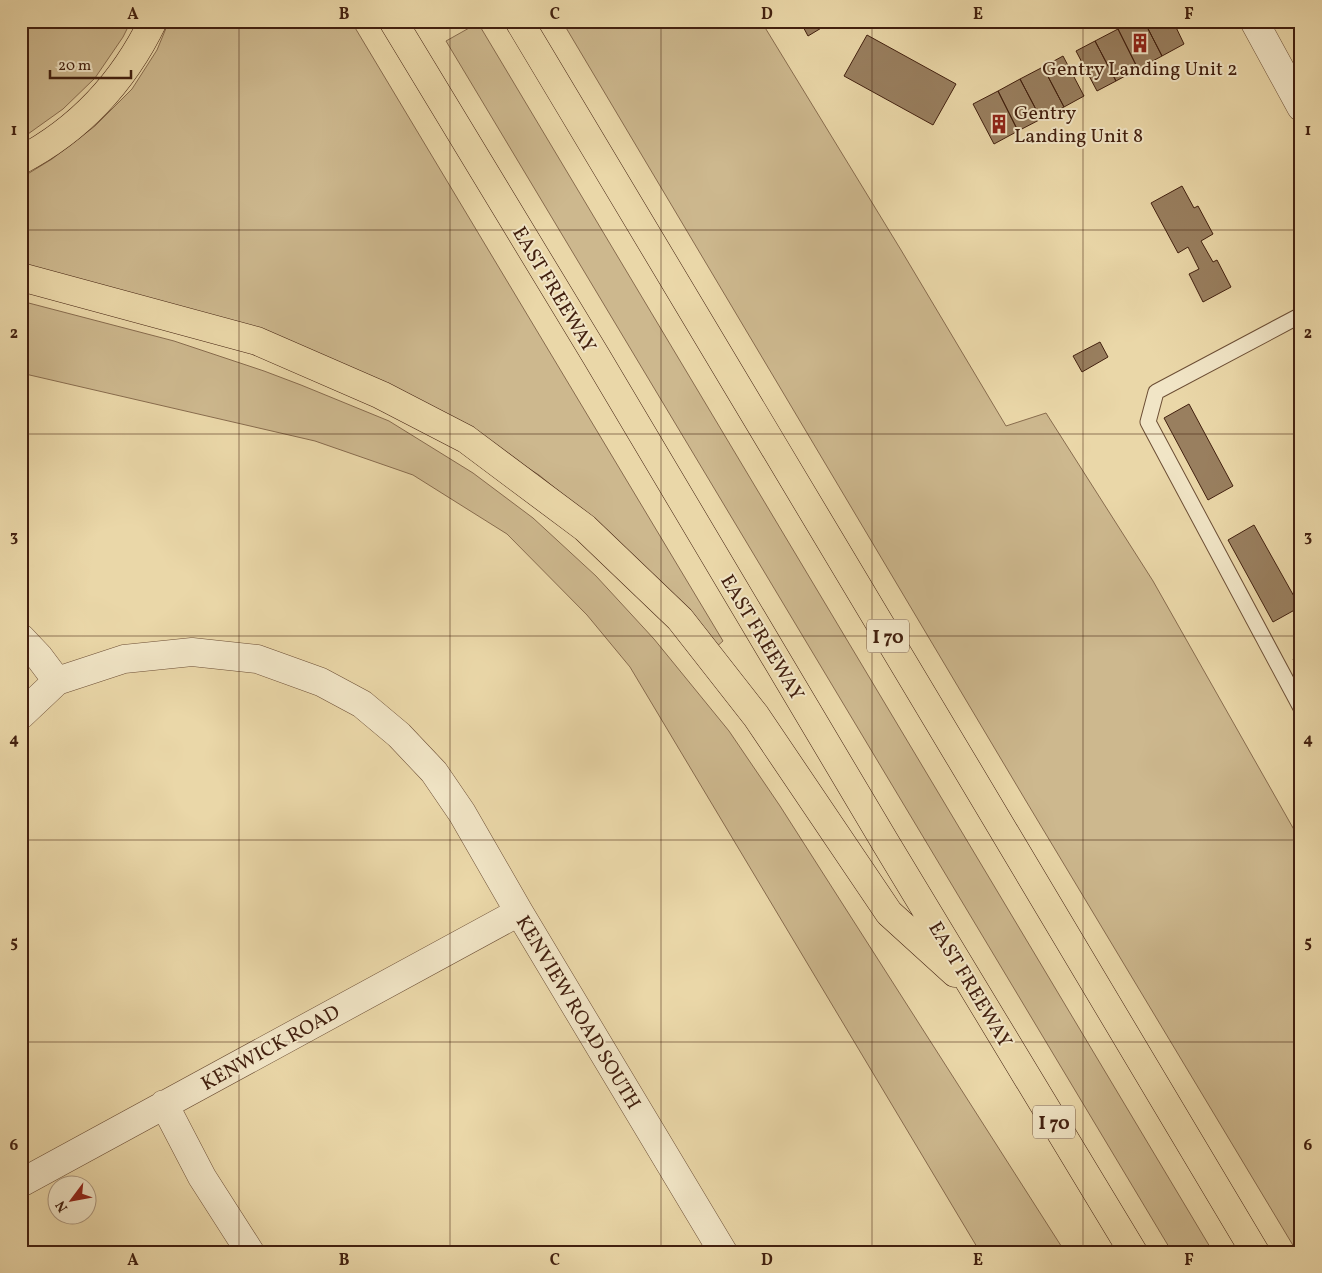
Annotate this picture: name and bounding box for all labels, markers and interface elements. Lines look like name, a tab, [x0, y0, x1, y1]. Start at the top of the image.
text: A	[127, 4, 139, 26]
text: B	[339, 4, 350, 26]
text: C	[550, 4, 560, 26]
text: D	[761, 4, 773, 26]
text: E	[973, 4, 983, 26]
text: F	[1184, 4, 1194, 26]
building icon: Gentry Landing Unit 2	[1129, 32, 1151, 54]
scale bar	[50, 48, 131, 80]
text: 20 m	[58, 56, 91, 77]
place label: Gentry Landing Unit 2	[1042, 56, 1238, 84]
place label: Gentry Landing Unit 8	[1014, 100, 1143, 151]
building icon: Gentry Landing Unit 8	[988, 113, 1010, 135]
text: 1	[11, 120, 17, 142]
text: 1	[1305, 120, 1311, 142]
street label: EAST FREEWAY	[505, 222, 602, 359]
text: 2	[10, 323, 18, 345]
text: 2	[1304, 323, 1312, 345]
text: 3	[10, 526, 18, 548]
text: 3	[1304, 526, 1312, 548]
street label: EAST FREEWAY	[713, 570, 810, 707]
road number: I 70	[867, 620, 909, 652]
text: 4	[9, 729, 19, 751]
text: 4	[1303, 729, 1313, 751]
street label: KENVIEW ROAD SOUTH	[508, 911, 646, 1115]
street label: EAST FREEWAY	[921, 917, 1018, 1054]
text: 5	[10, 932, 18, 954]
text: 5	[1304, 932, 1312, 954]
street label: KENWICK ROAD	[197, 999, 345, 1099]
road number: I 70	[1033, 1106, 1075, 1138]
text: 6	[10, 1135, 19, 1157]
text: 6	[1304, 1135, 1313, 1157]
north arrow	[48, 1176, 98, 1226]
text: N	[51, 1197, 73, 1215]
text: A	[127, 1250, 139, 1272]
text: B	[339, 1250, 350, 1272]
text: C	[550, 1250, 560, 1272]
text: D	[761, 1250, 773, 1272]
text: E	[973, 1250, 983, 1272]
text: F	[1184, 1250, 1194, 1272]

